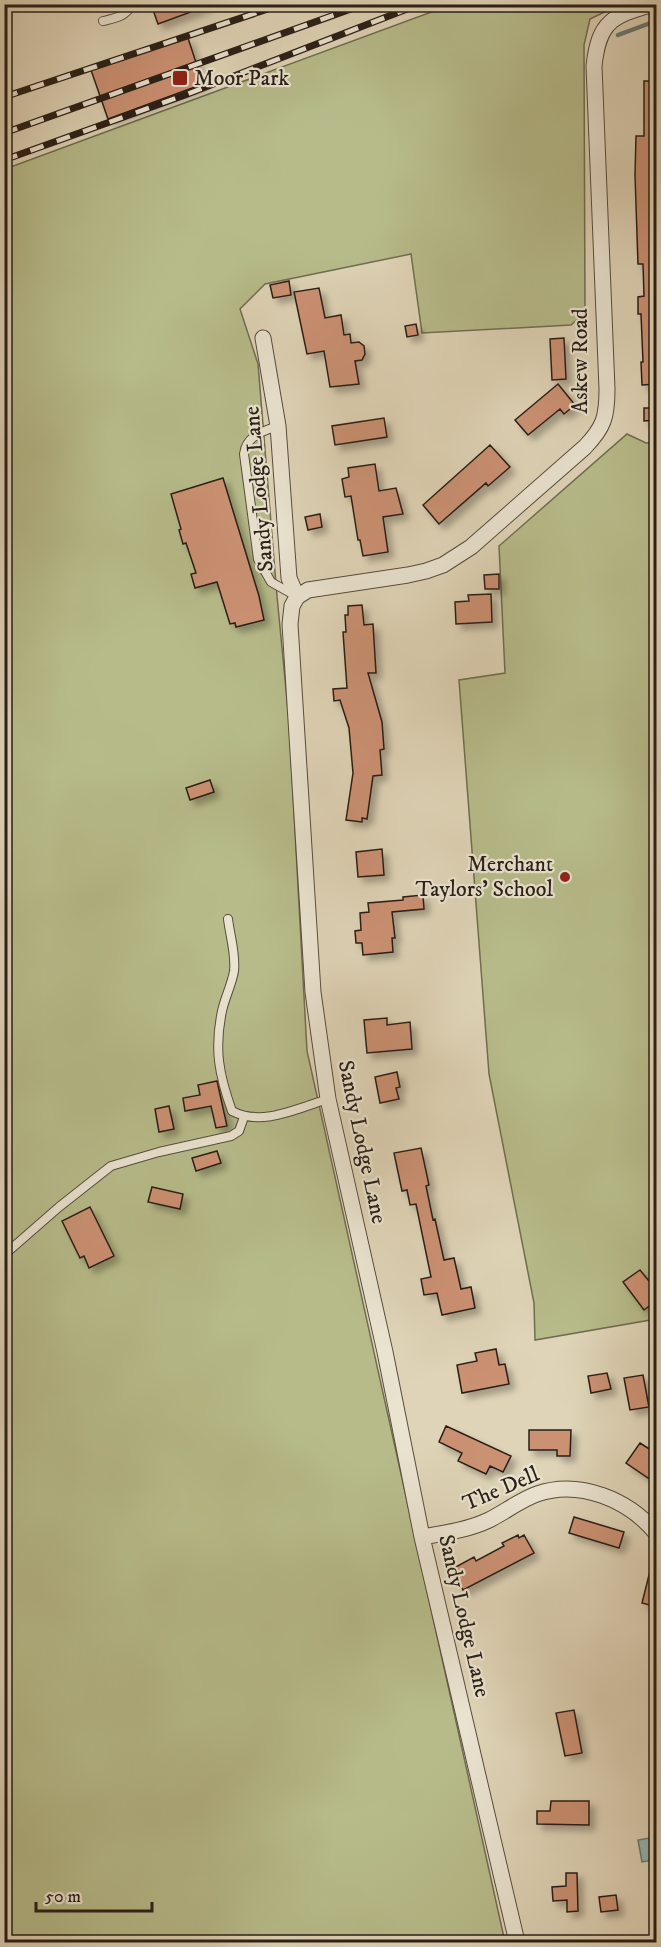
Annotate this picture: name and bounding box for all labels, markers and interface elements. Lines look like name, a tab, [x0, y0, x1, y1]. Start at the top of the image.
place label: Moor Park	[194, 65, 289, 92]
marker: Moor Park	[171, 69, 189, 87]
street label: Askew Road	[567, 308, 594, 414]
street label: Sandy Lodge Lane	[238, 405, 280, 573]
place label: Merchant Taylors' School	[416, 851, 553, 903]
marker: Merchant Taylors' School	[558, 870, 572, 884]
street label: Sandy Lodge Lane	[332, 1058, 392, 1226]
street label: The Dell	[459, 1461, 544, 1517]
street label: Sandy Lodge Lane	[432, 1532, 496, 1700]
scale bar	[36, 1875, 152, 1913]
text: 50 m	[45, 1886, 81, 1908]

